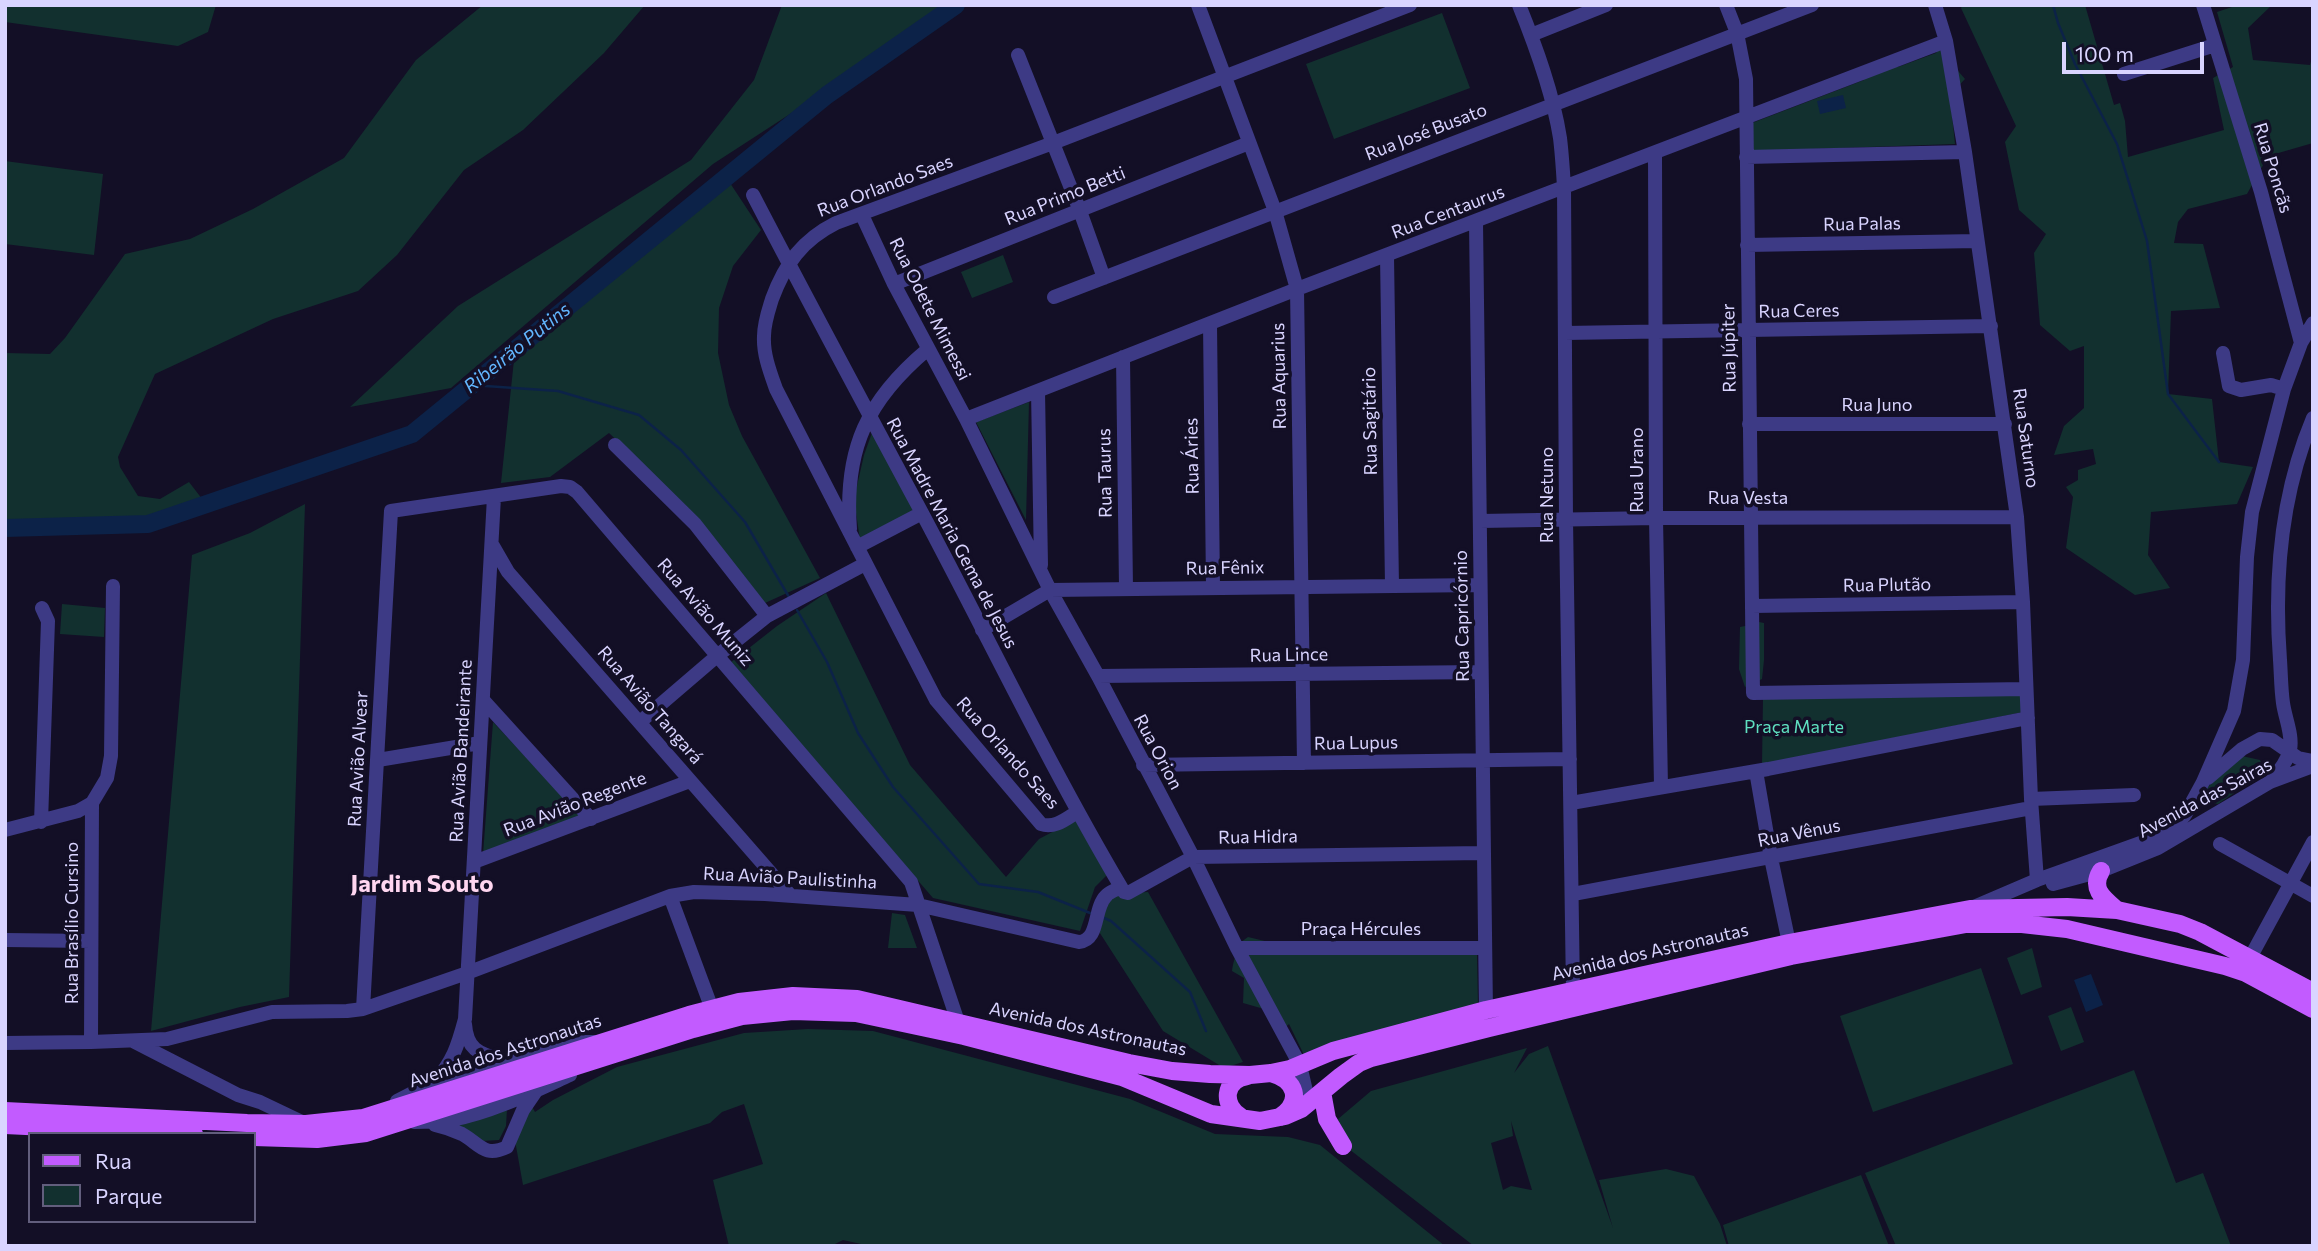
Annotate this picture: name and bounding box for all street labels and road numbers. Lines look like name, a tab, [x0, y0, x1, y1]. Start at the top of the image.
street label: Rua José Busato	[1362, 99, 1490, 165]
street label: Rua Poncãs	[2249, 120, 2297, 216]
street label: Rua Orlando Saes	[814, 150, 956, 222]
street label: Rua Primo Betti	[1001, 162, 1129, 230]
street label: Rua Centaurus	[1388, 181, 1508, 243]
street label: Rua Palas	[1823, 213, 1901, 235]
street label: Rua Odete Mimessi	[885, 234, 975, 384]
street label: Rua Ceres	[1758, 299, 1840, 323]
street label: Rua Júpiter	[1717, 303, 1741, 393]
street label: Rua Aquarius	[1267, 322, 1291, 430]
street label: Rua Sagitário	[1358, 367, 1382, 475]
street label: Rua Saturno	[2008, 387, 2044, 489]
street label: Rua Juno	[1841, 394, 1913, 416]
street label: Rua Madre Maria Gema de Jesus	[882, 414, 1022, 652]
street label: Rua Áries	[1181, 417, 1203, 495]
street label: Rua Urano	[1626, 427, 1648, 513]
street label: Rua Taurus	[1093, 428, 1117, 518]
street label: Rua Netuno	[1536, 447, 1558, 543]
street label: Rua Vesta	[1708, 487, 1788, 509]
street label: Rua Capricórnio	[1450, 550, 1474, 682]
street label: Rua Avião Muniz	[653, 554, 757, 670]
street label: Rua Fênix	[1185, 557, 1265, 579]
street label: Rua Plutão	[1843, 573, 1931, 597]
street label: Rua Avião Tangará	[593, 642, 707, 768]
street label: Rua Lince	[1250, 644, 1328, 666]
street label: Rua Avião Bandeirante	[445, 659, 477, 843]
street label: Rua Avião Alvear	[344, 691, 372, 827]
street label: Rua Orlando Saes	[952, 693, 1064, 813]
street label: Rua Orion	[1129, 711, 1187, 793]
street label: Rua Lupus	[1314, 731, 1398, 755]
street label: Avenida das Sairas	[2134, 753, 2276, 843]
street label: Rua Avião Regente	[501, 767, 649, 841]
street label: Rua Vênus	[1756, 814, 1842, 852]
street label: Rua Hidra	[1218, 826, 1298, 848]
street label: Rua Brasílio Cursino	[61, 842, 83, 1004]
street label: Rua Avião Paulistinha	[702, 863, 878, 893]
street label: Praça Hércules	[1301, 918, 1421, 940]
street label: Avenida dos Astronautas	[1550, 919, 1750, 985]
street label: Avenida dos Astronautas	[987, 998, 1189, 1060]
street label: Avenida dos Astronautas	[406, 1010, 604, 1092]

